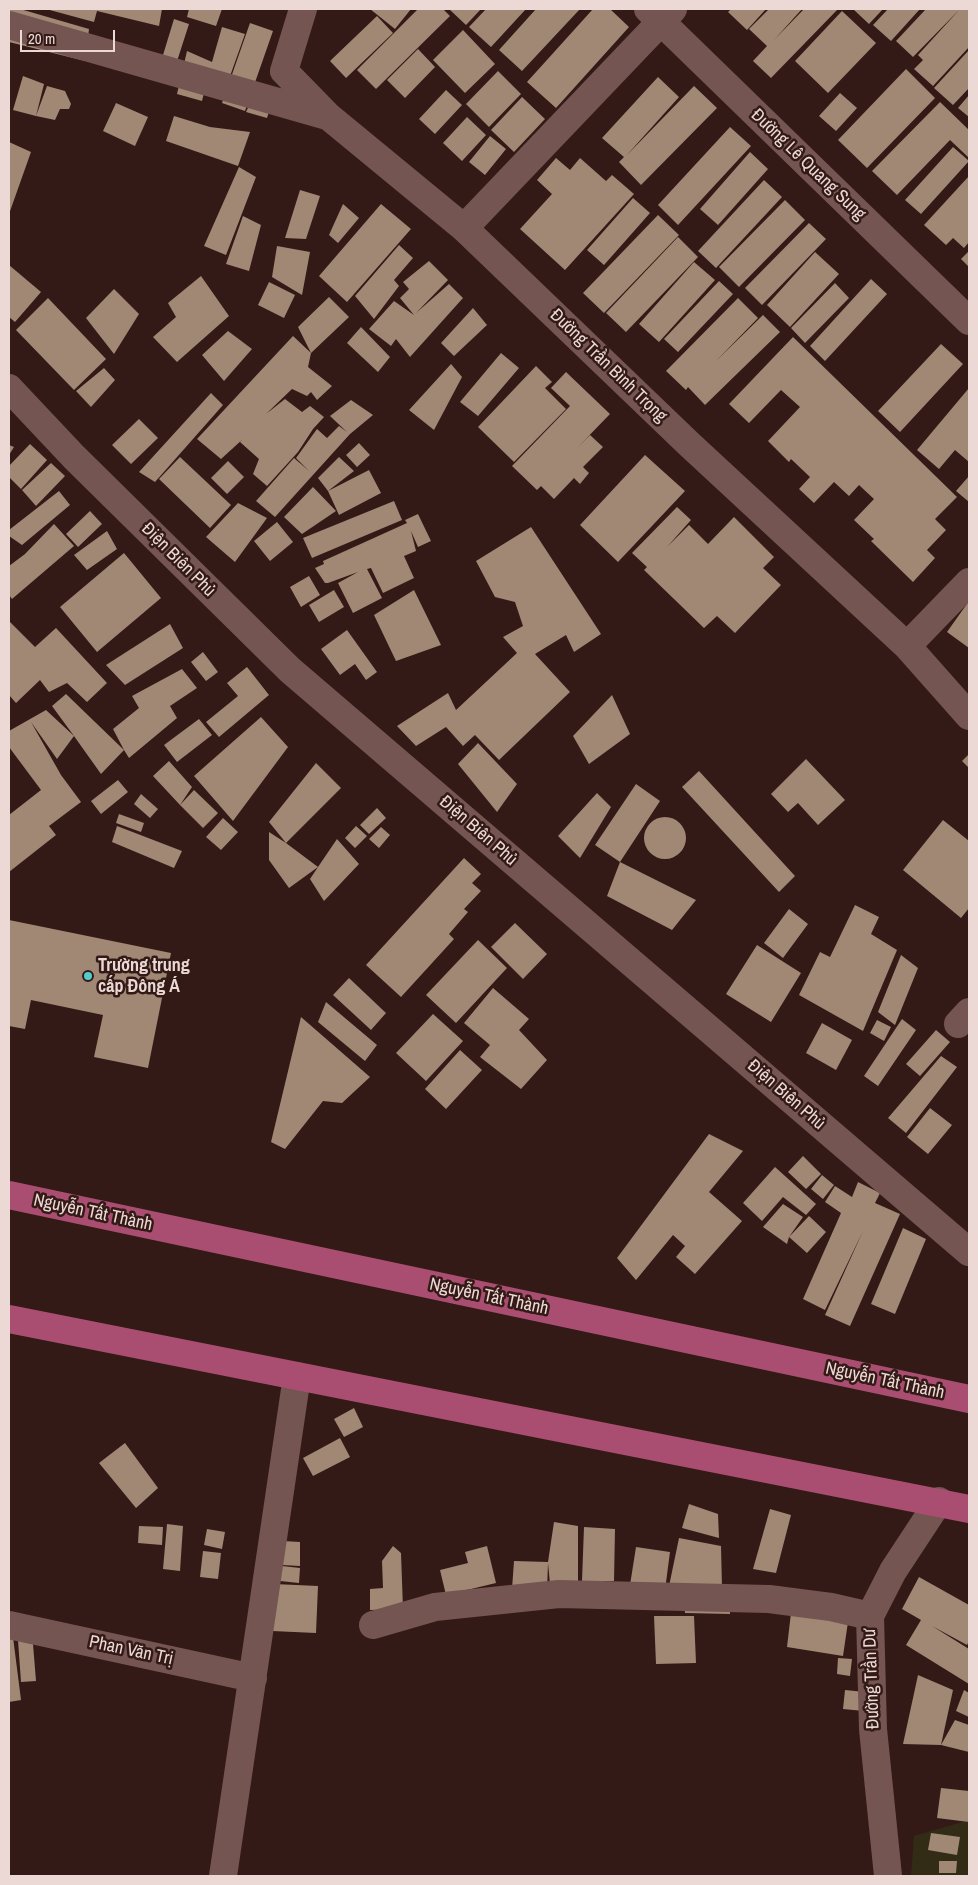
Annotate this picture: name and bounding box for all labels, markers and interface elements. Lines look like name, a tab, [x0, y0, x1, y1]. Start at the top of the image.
scale bar	[22, 20, 118, 52]
text: 20 m	[28, 28, 55, 49]
street label: Đường Lê Quang Sung	[746, 105, 870, 225]
street label: Đường Trần Bình Trọng	[545, 305, 671, 427]
street label: Điện Biên Phủ	[136, 518, 220, 602]
street label: Điện Biên Phủ	[435, 791, 521, 871]
place label: Trường trung cấp Đông Á	[98, 955, 190, 998]
marker: Trường trung cấp Đông Á	[82, 970, 94, 982]
street label: Điện Biên Phủ	[743, 1055, 829, 1135]
street label: Nguyễn Tất Thành	[32, 1190, 154, 1236]
street label: Nguyễn Tất Thành	[428, 1274, 550, 1320]
street label: Nguyễn Tất Thành	[824, 1358, 946, 1404]
street label: Đường Trần Dư	[859, 1628, 885, 1730]
street label: Phan Văn Trị	[87, 1632, 175, 1670]

